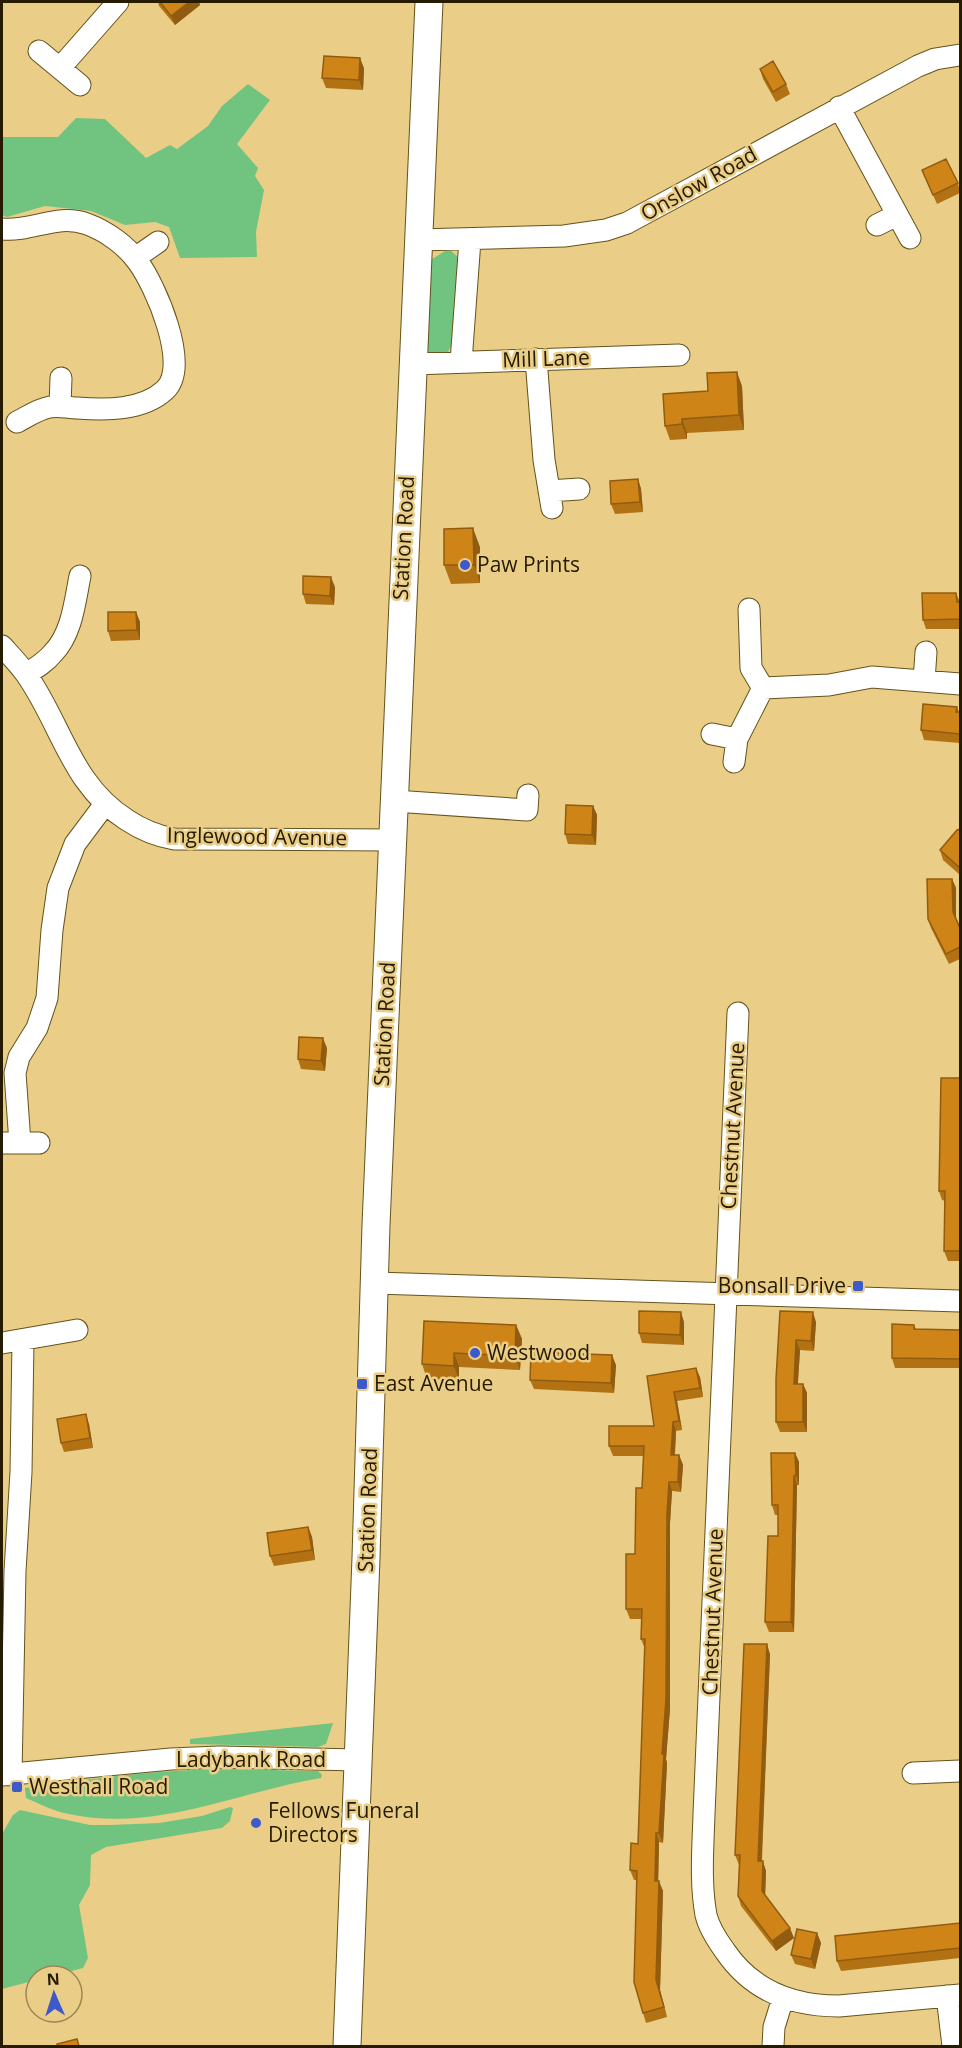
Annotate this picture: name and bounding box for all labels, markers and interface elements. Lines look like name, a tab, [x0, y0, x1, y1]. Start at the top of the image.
street label: Onslow Road	[635, 140, 762, 227]
street label: Mill Lane	[502, 342, 590, 374]
street label: Station Road	[386, 475, 420, 601]
place label: Paw Prints	[477, 550, 580, 578]
marker: Paw Prints	[458, 558, 472, 572]
street label: Inglewood Avenue	[167, 820, 347, 852]
street label: Station Road	[367, 961, 401, 1087]
street label: Chestnut Avenue	[714, 1042, 750, 1210]
place label: Bonsall Drive	[718, 1271, 846, 1299]
marker: Bonsall Drive	[851, 1279, 865, 1293]
place label: Westwood	[487, 1338, 590, 1366]
marker: Westwood	[468, 1346, 482, 1360]
place label: East Avenue	[374, 1369, 493, 1397]
marker: East Avenue	[355, 1377, 369, 1391]
street label: Station Road	[351, 1447, 383, 1573]
street label: Chestnut Avenue	[695, 1528, 729, 1696]
street label: Ladybank Road	[176, 1745, 326, 1773]
place label: Westhall Road	[29, 1772, 168, 1800]
marker: Westhall Road	[10, 1780, 24, 1794]
place label: Fellows Funeral Directors	[268, 1796, 420, 1848]
marker: Fellows Funeral Directors	[249, 1816, 263, 1830]
north arrow	[24, 1964, 84, 2024]
text: N	[46, 1968, 60, 1990]

